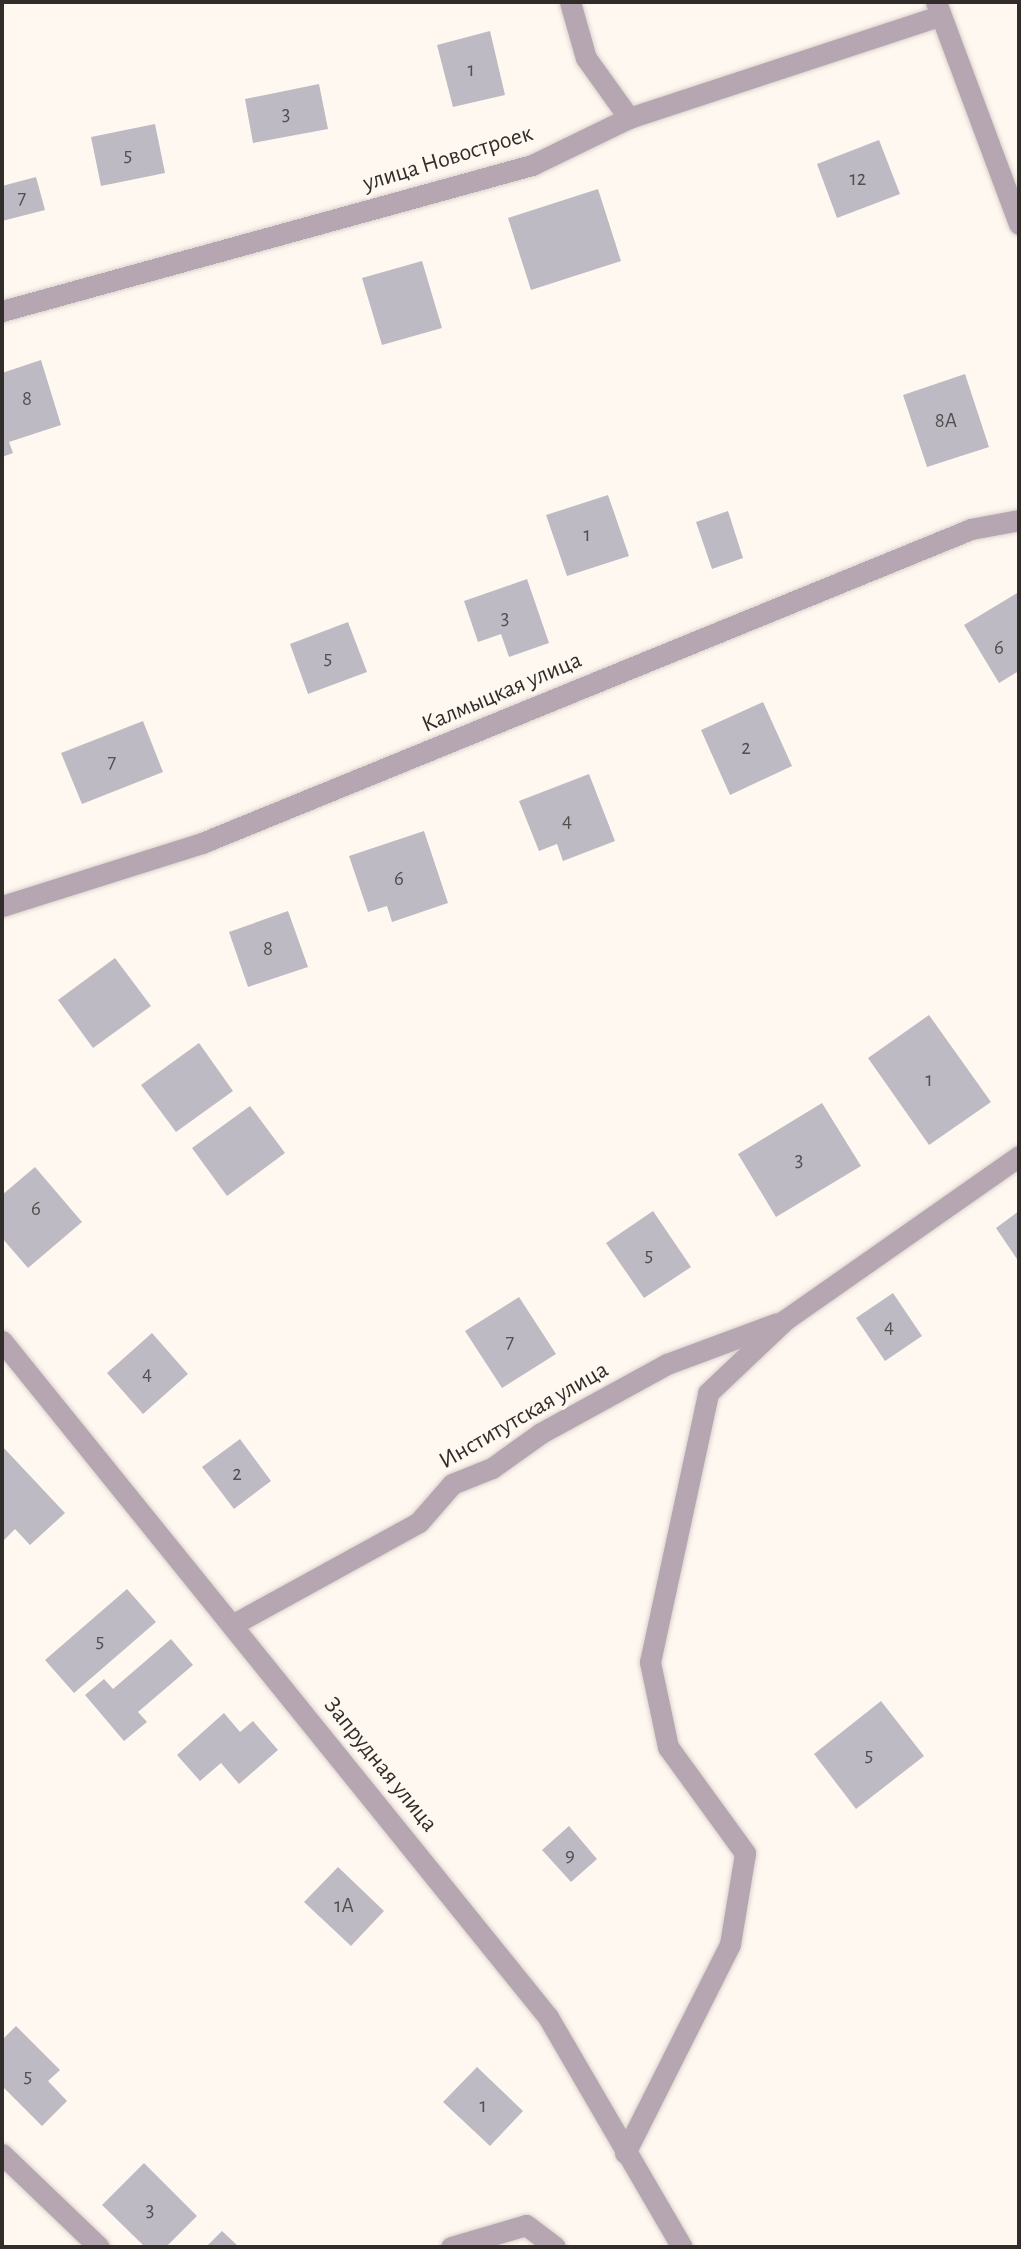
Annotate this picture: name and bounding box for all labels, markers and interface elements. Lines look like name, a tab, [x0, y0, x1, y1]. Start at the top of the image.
house number: 1	[467, 57, 475, 83]
house number: 3	[282, 101, 290, 127]
street label: улица Новостроек	[360, 120, 536, 198]
house number: 5	[124, 142, 132, 168]
house number: 12	[850, 166, 866, 192]
house number: 7	[18, 185, 26, 211]
house number: 8	[22, 386, 32, 412]
house number: 8А	[935, 408, 957, 434]
house number: 1	[583, 522, 591, 548]
house number: 3	[501, 605, 509, 631]
house number: 6	[994, 635, 1004, 661]
house number: 5	[324, 645, 332, 671]
street label: Калмыцкая улица	[418, 646, 586, 740]
house number: 2	[741, 735, 751, 761]
house number: 7	[108, 749, 116, 775]
house number: 4	[562, 808, 572, 834]
house number: 6	[394, 866, 404, 892]
house number: 8	[263, 936, 273, 962]
house number: 1	[925, 1067, 933, 1093]
house number: 3	[795, 1147, 803, 1173]
house number: 6	[31, 1196, 41, 1222]
house number: 5	[645, 1242, 653, 1268]
house number: 4	[884, 1314, 894, 1340]
house number: 7	[506, 1329, 514, 1355]
street label: Институтская улица	[434, 1356, 614, 1476]
house number: 4	[142, 1361, 152, 1387]
house number: 2	[232, 1461, 242, 1487]
house number: 5	[96, 1628, 104, 1654]
street label: Запрудная улица	[317, 1692, 443, 1838]
house number: 5	[865, 1742, 873, 1768]
house number: 9	[565, 1842, 575, 1868]
house number: 1А	[334, 1893, 354, 1919]
house number: 5	[24, 2063, 32, 2089]
house number: 1	[479, 2093, 487, 2119]
house number: 3	[146, 2197, 154, 2223]

